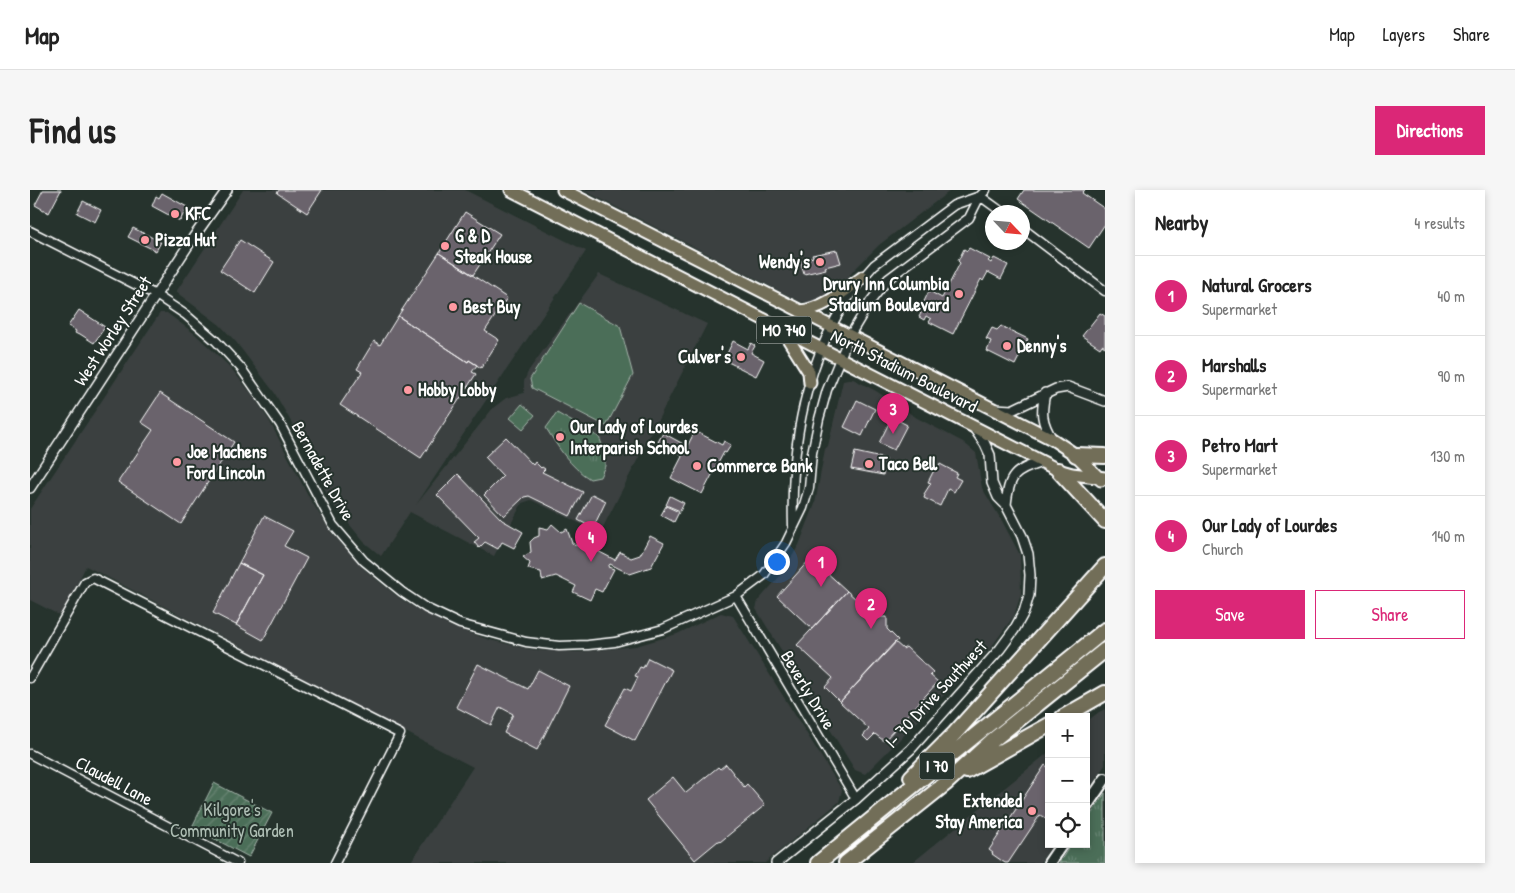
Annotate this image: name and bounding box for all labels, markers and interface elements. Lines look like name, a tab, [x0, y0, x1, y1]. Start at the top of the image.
text: Map	[25, 19, 59, 51]
text: Map	[1329, 22, 1355, 47]
text: Layers	[1383, 22, 1425, 47]
text: Share	[1453, 22, 1490, 47]
button: Directions	[1375, 106, 1485, 155]
text: Find us	[30, 107, 116, 154]
place label: KFC	[185, 201, 211, 226]
north arrow	[985, 205, 1030, 250]
marker: KFC	[169, 208, 181, 220]
text: Nearby	[1155, 208, 1208, 237]
text: 4 results	[1414, 212, 1465, 234]
place label: G & D Steak House	[455, 223, 533, 269]
place label: Pizza Hut	[155, 227, 217, 252]
marker: Pizza Hut	[139, 234, 151, 246]
marker: G & D Steak House	[439, 240, 451, 252]
place label: Wendy's	[759, 249, 810, 275]
marker: Wendy's	[814, 256, 826, 268]
street label: West Worley Street	[68, 270, 158, 391]
place label: Drury Inn Columbia Stadium Boulevard	[823, 271, 950, 317]
text: Natural Grocers	[1202, 272, 1312, 298]
text: 1	[1168, 285, 1174, 307]
text: 40 m	[1437, 285, 1465, 307]
marker: Drury Inn Columbia Stadium Boulevard	[953, 288, 965, 300]
place label: Best Buy	[463, 294, 521, 320]
text: Supermarket	[1202, 298, 1277, 320]
marker: Best Buy	[447, 301, 459, 313]
road number: MO 740	[756, 316, 812, 344]
street label: North Stadium Boulevard	[827, 323, 982, 418]
place label: Denny's	[1017, 333, 1067, 359]
marker: Denny's	[1001, 340, 1013, 352]
place label: Culver's	[678, 344, 731, 369]
marker: Culver's	[735, 351, 747, 363]
text: Marshalls	[1202, 352, 1266, 378]
text: 2	[1167, 365, 1175, 387]
text: 90 m	[1437, 365, 1465, 387]
place label: Hobby Lobby	[418, 377, 497, 403]
text: Supermarket	[1202, 378, 1277, 400]
marker: Hobby Lobby	[402, 384, 414, 396]
pin: 3	[877, 393, 909, 434]
place label: Our Lady of Lourdes Interparish School	[570, 414, 698, 461]
street label: Bernadette Drive	[286, 417, 361, 525]
marker: Our Lady of Lourdes Interparish School	[554, 431, 566, 443]
text: Petro Mart	[1202, 432, 1277, 458]
place label: Joe Machens Ford Lincoln	[186, 439, 267, 485]
text: 3	[1167, 445, 1175, 467]
text: 130 m	[1430, 445, 1465, 467]
place label: Taco Bell	[878, 451, 938, 476]
place label: Commerce Bank	[707, 453, 813, 478]
marker: Joe Machens Ford Lincoln	[171, 456, 183, 468]
marker: Taco Bell	[863, 458, 875, 470]
text: Supermarket	[1202, 458, 1277, 480]
marker: Commerce Bank	[691, 460, 703, 472]
text: Our Lady of Lourdes	[1202, 512, 1337, 538]
pin: 4	[575, 521, 607, 562]
text: 4	[1168, 525, 1174, 547]
text: 140 m	[1431, 525, 1465, 547]
text: Church	[1202, 538, 1243, 560]
pin: 1	[805, 546, 837, 587]
your location	[764, 549, 790, 575]
pin: 2	[855, 588, 887, 629]
button: Save	[1155, 590, 1305, 639]
button: Share	[1315, 590, 1465, 639]
street label: I- 70 Drive Southwest	[879, 633, 993, 753]
street label: Beverly Drive	[775, 646, 842, 734]
map controls	[1045, 713, 1090, 848]
button: +	[1045, 713, 1090, 758]
street label: Claudell Lane	[71, 750, 157, 811]
road number: I 70	[920, 752, 954, 780]
button: −	[1045, 758, 1090, 803]
place label: Extended Stay America	[936, 788, 1023, 835]
park label: Kilgore's Community Garden	[170, 797, 294, 843]
button: locate	[1045, 803, 1090, 848]
marker: Extended Stay America	[1026, 805, 1038, 817]

